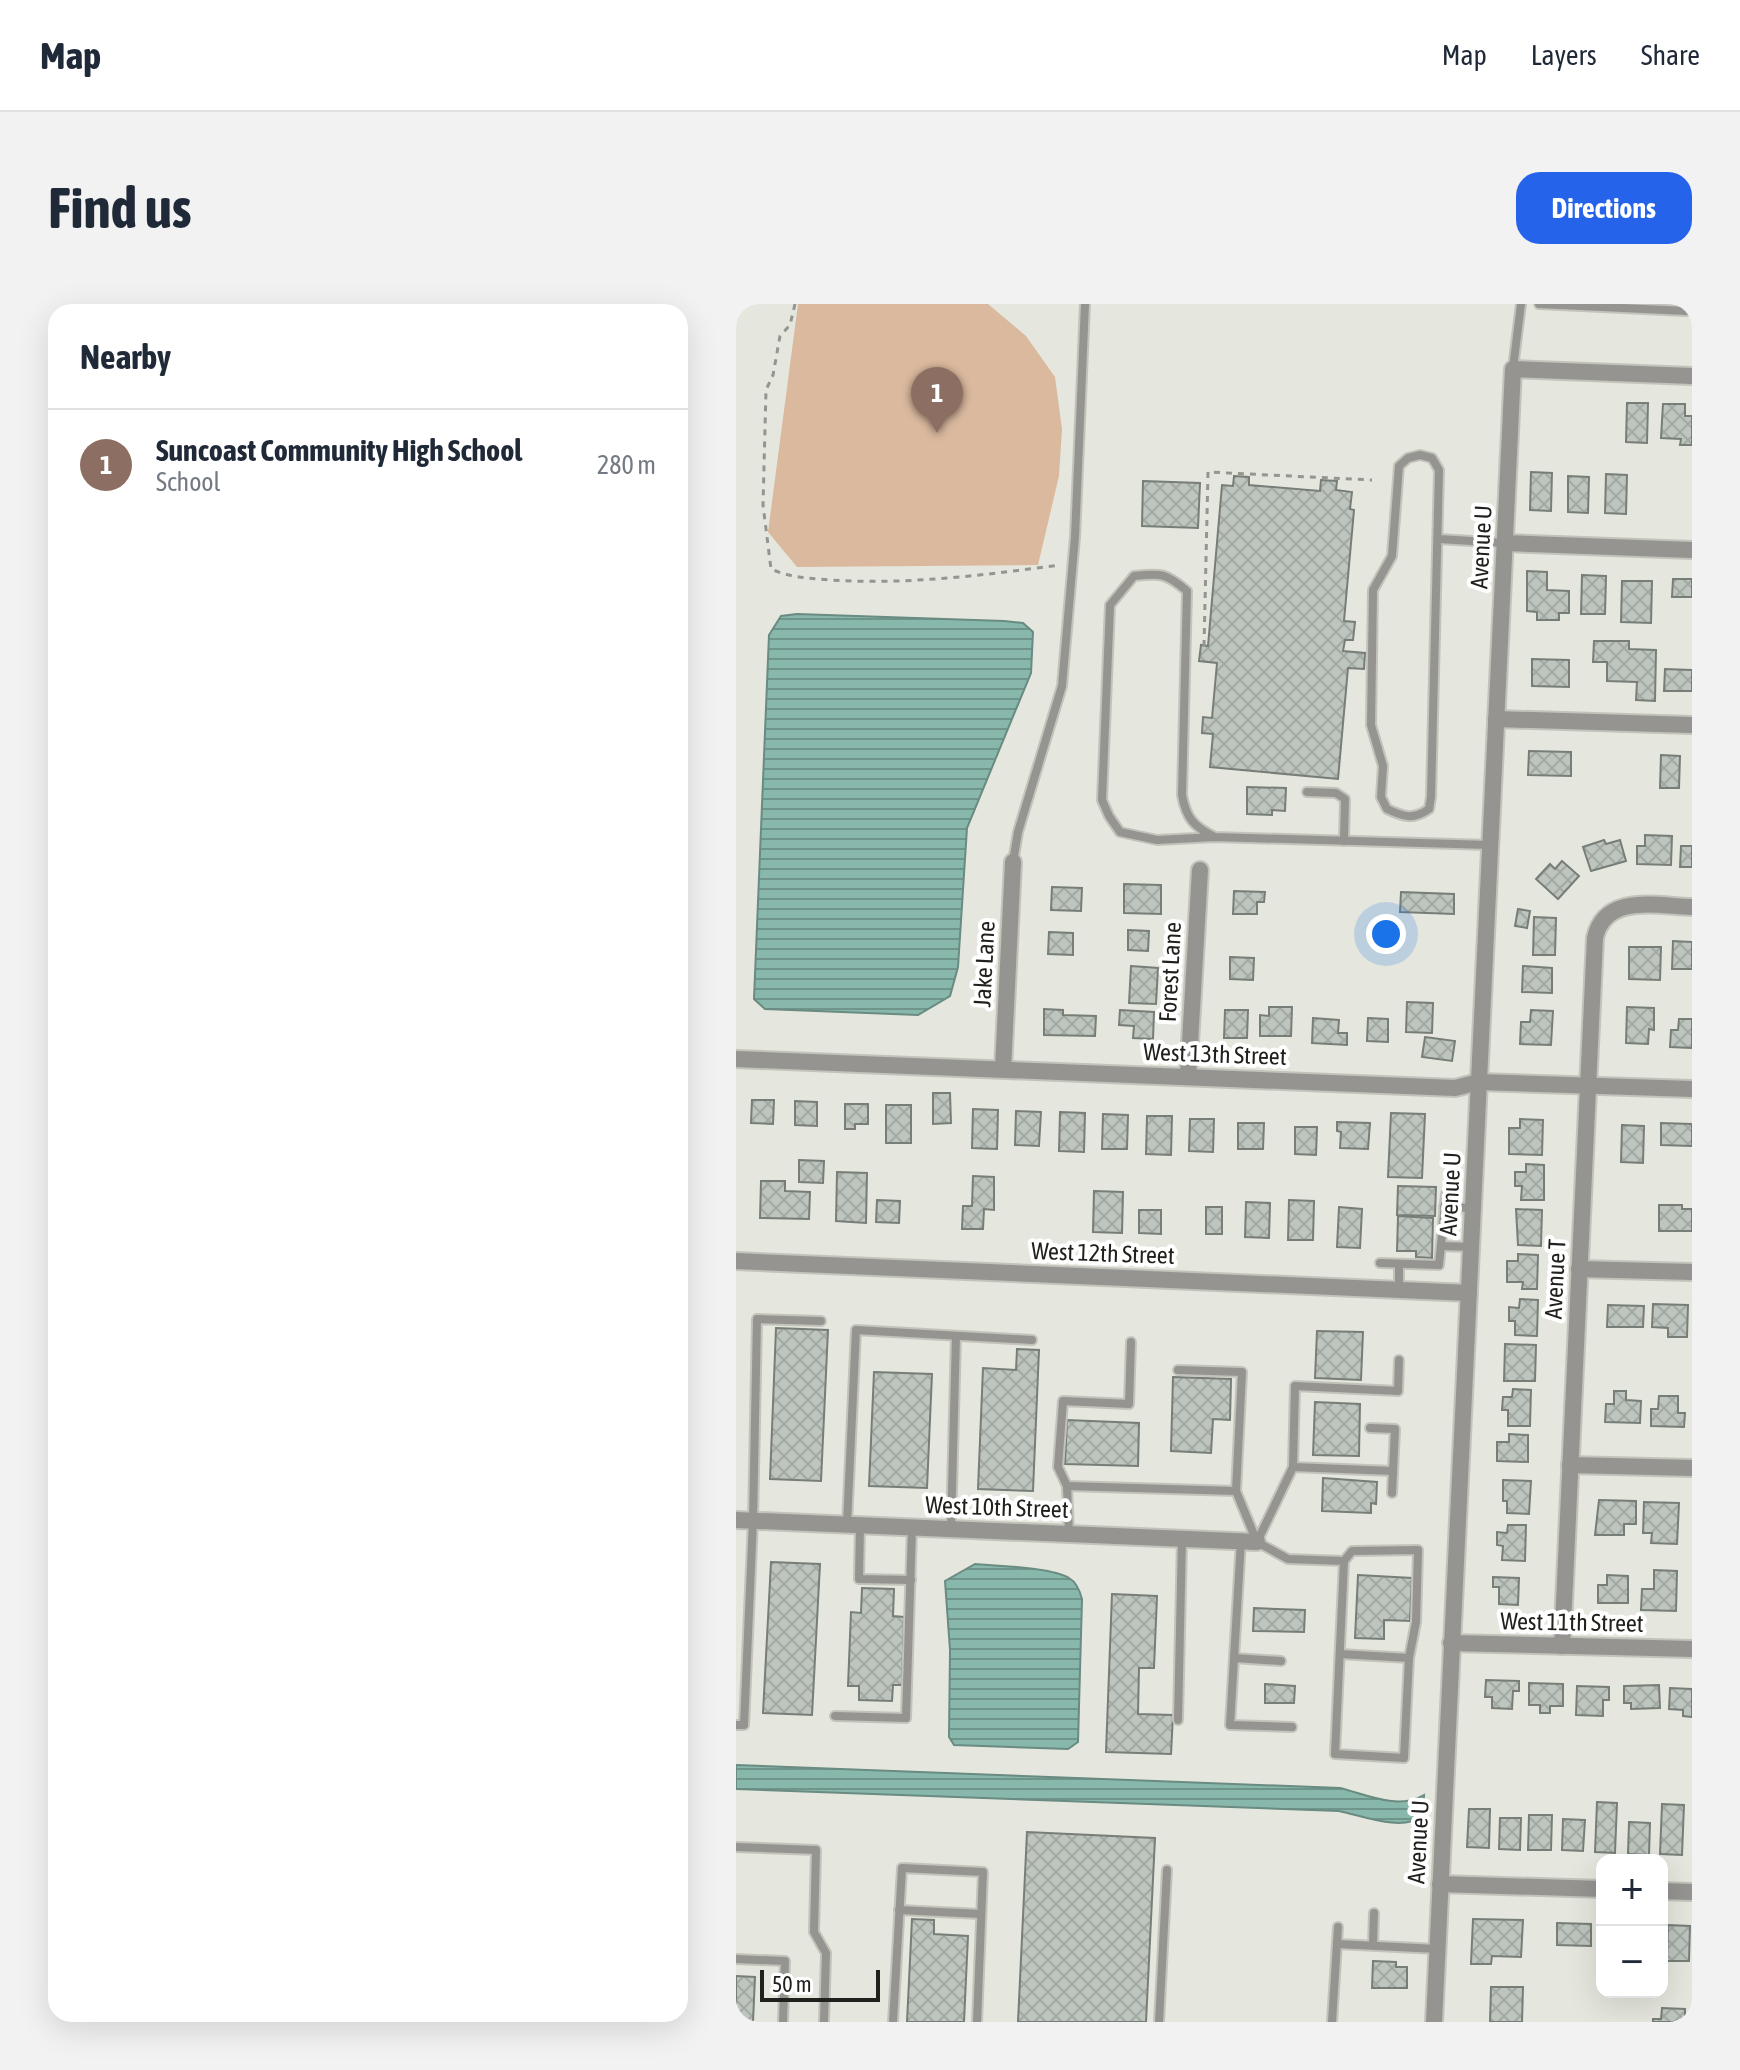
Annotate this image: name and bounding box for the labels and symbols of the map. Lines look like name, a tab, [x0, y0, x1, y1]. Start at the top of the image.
pin: 1	[911, 367, 963, 433]
street label: Avenue U	[1465, 504, 1497, 590]
your location	[1366, 914, 1406, 954]
street label: Jake Lane	[968, 920, 1000, 1008]
street label: Forest Lane	[1154, 921, 1186, 1023]
street label: West 13th Street	[1143, 1038, 1287, 1070]
street label: Avenue U	[1434, 1151, 1466, 1237]
street label: West 12th Street	[1031, 1237, 1175, 1269]
street label: Avenue T	[1539, 1238, 1571, 1320]
street label: West 10th Street	[925, 1491, 1069, 1523]
street label: West 11th Street	[1500, 1607, 1644, 1637]
street label: Avenue U	[1402, 1799, 1434, 1885]
scale bar	[760, 1966, 880, 2002]

